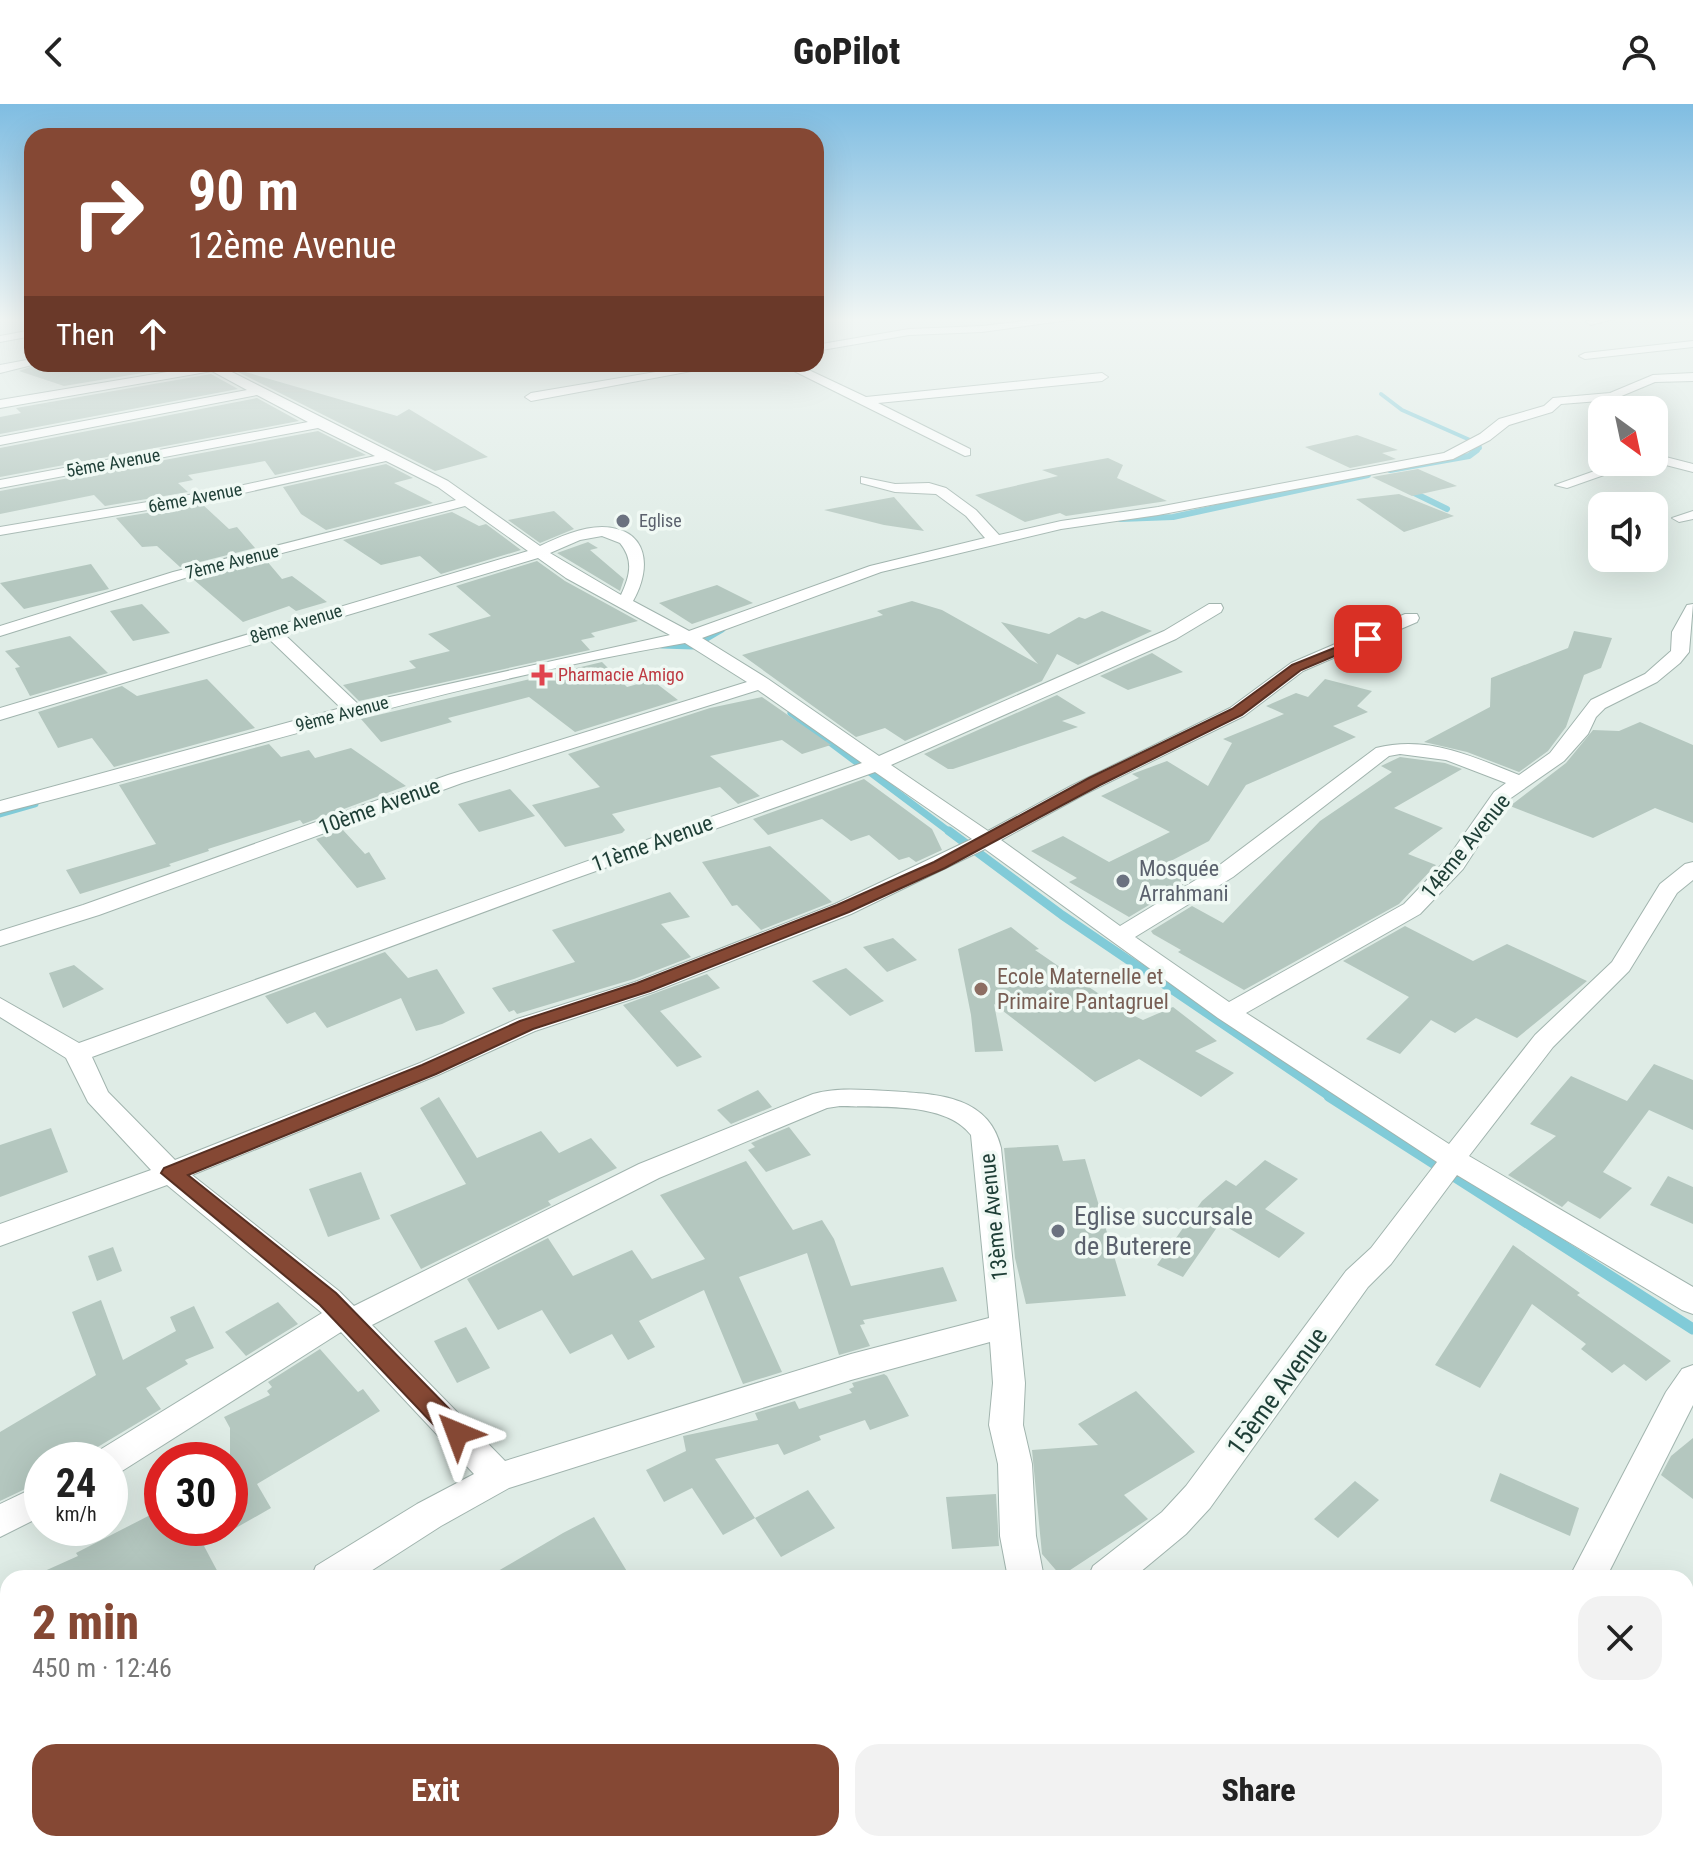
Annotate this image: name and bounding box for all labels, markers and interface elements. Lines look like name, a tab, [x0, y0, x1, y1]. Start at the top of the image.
icon: back	[32, 30, 76, 74]
icon: person	[1617, 30, 1661, 74]
text: GoPilot	[793, 31, 900, 73]
text: 90 m	[188, 158, 299, 224]
icon: right	[56, 160, 160, 264]
text: 12ème Avenue	[188, 225, 396, 267]
icon: ahead	[131, 312, 175, 356]
text: Then	[56, 317, 115, 352]
north arrow	[1588, 396, 1668, 476]
map controls	[1588, 396, 1668, 572]
street label: 5ème Avenue	[64, 444, 162, 481]
street label: 6ème Avenue	[146, 478, 244, 517]
button: sound	[1588, 492, 1668, 572]
place label: Eglise	[639, 510, 682, 531]
marker: Eglise	[614, 512, 632, 530]
street label: 7ème Avenue	[183, 540, 281, 583]
street label: 8ème Avenue	[247, 600, 344, 647]
pin	[1334, 605, 1402, 673]
icon: arrive	[1346, 617, 1390, 661]
place label: Pharmacie Amigo	[558, 664, 684, 685]
marker: Pharmacie Amigo	[533, 666, 551, 684]
street label: 9ème Avenue	[293, 691, 391, 736]
street label: 10ème Avenue	[315, 773, 443, 840]
street label: 14ème Avenue	[1416, 789, 1515, 904]
street label: 11ème Avenue	[588, 810, 716, 877]
place label: Mosquée Arrahmani	[1139, 856, 1229, 906]
marker: Mosquée Arrahmani	[1114, 872, 1132, 890]
place label: Ecole Maternelle et Primaire Pantagruel	[997, 964, 1169, 1014]
marker: Ecole Maternelle et Primaire Pantagruel	[972, 980, 990, 998]
street label: 13ème Avenue	[974, 1152, 1013, 1282]
place label: Eglise succursale de Buterere	[1074, 1201, 1253, 1261]
marker: Eglise succursale de Buterere	[1049, 1222, 1067, 1240]
street label: 15ème Avenue	[1221, 1321, 1333, 1461]
position arrow	[415, 1391, 499, 1475]
speed limit sign: 30	[144, 1442, 248, 1546]
text: 24	[56, 1460, 96, 1507]
text: km/h	[55, 1502, 97, 1526]
text: 2 min	[32, 1594, 139, 1651]
button: close	[1578, 1596, 1662, 1680]
text: 450 m · 12:46	[32, 1653, 172, 1683]
button: Exit	[32, 1744, 839, 1836]
button: Share	[855, 1744, 1662, 1836]

